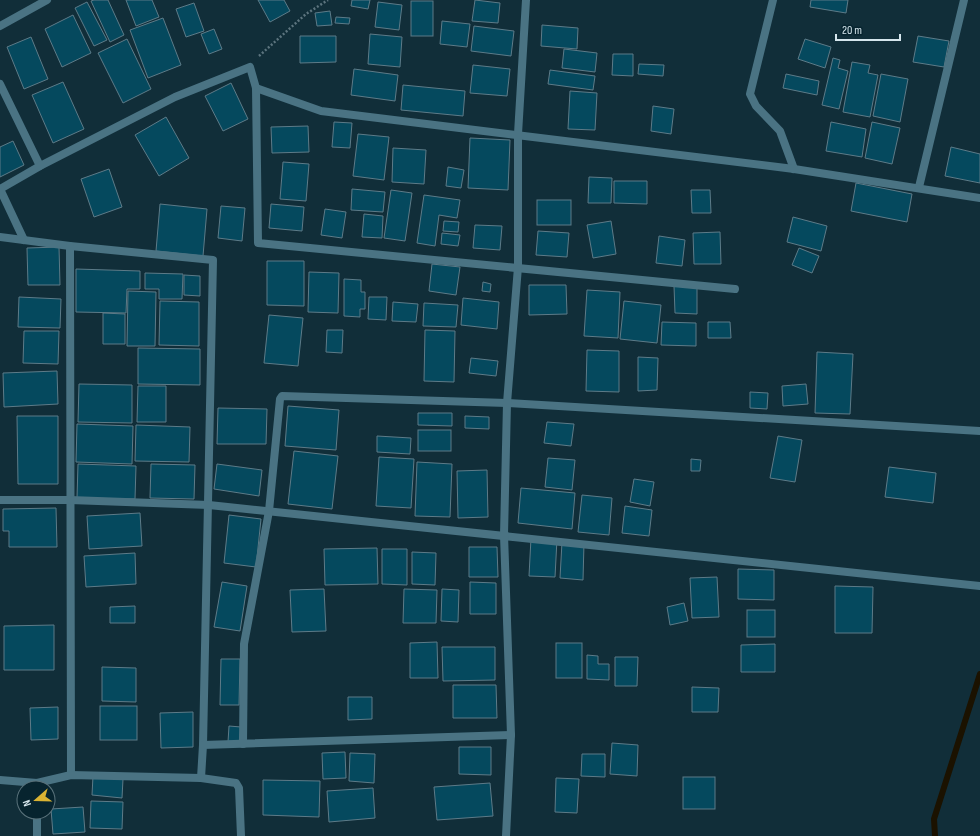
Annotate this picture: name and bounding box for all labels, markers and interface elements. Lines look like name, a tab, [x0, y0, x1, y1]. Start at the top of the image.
scale bar	[836, 16, 900, 42]
text: 20 m	[842, 23, 862, 38]
north arrow	[16, 780, 56, 820]
text: N	[20, 798, 34, 808]

